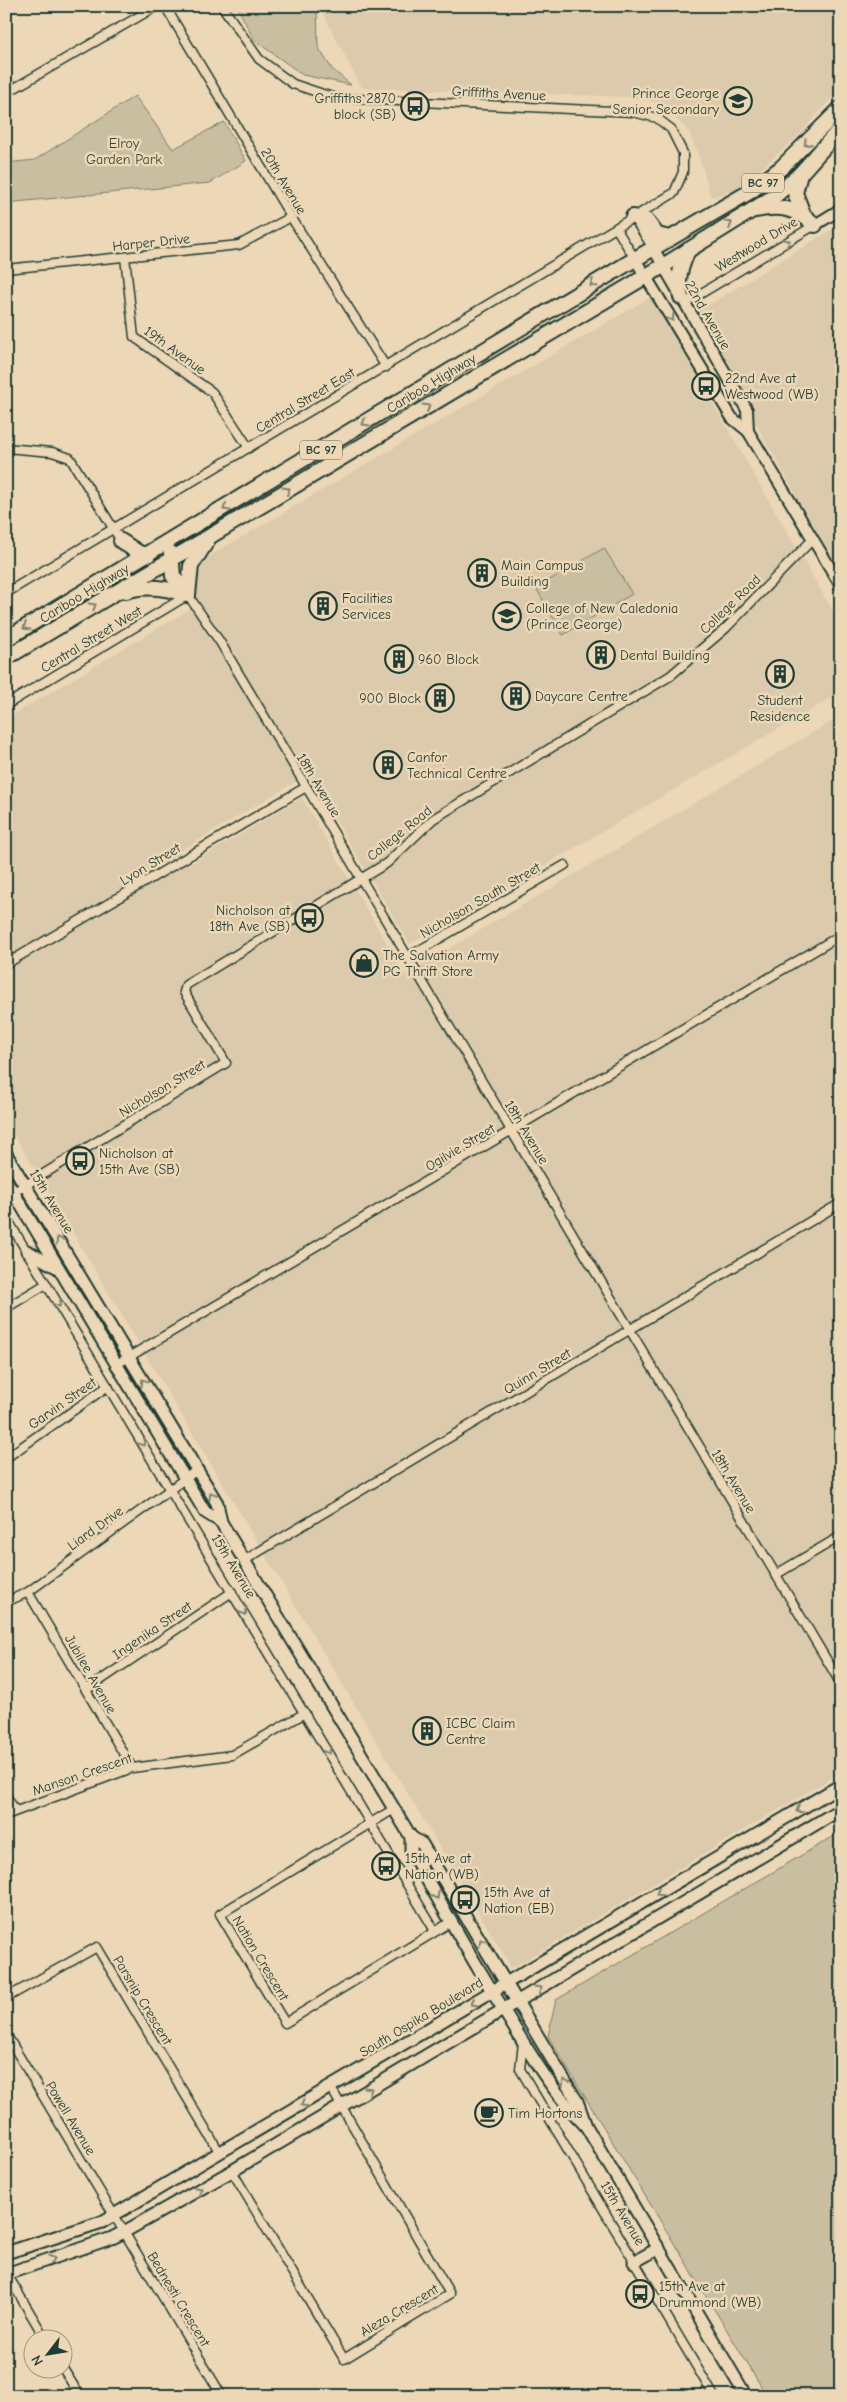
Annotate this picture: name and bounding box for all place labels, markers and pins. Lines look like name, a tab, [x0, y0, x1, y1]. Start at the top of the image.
place label: Prince George Senior Secondary	[613, 85, 720, 118]
school or university icon: Prince George Senior Secondary	[723, 86, 753, 116]
place label: Griffiths 2870 block (SB)	[315, 90, 396, 123]
bus stop icon: Griffiths 2870 block (SB)	[400, 91, 430, 121]
place label: 22nd Ave at Westwood (WB)	[725, 370, 819, 403]
bus stop icon: 22nd Ave at Westwood (WB)	[691, 371, 721, 401]
place label: Main Campus Building	[501, 557, 584, 590]
building icon: Main Campus Building	[467, 558, 497, 588]
place label: Facilities Services	[342, 590, 393, 623]
building icon: Facilities Services	[308, 591, 338, 621]
place label: College of New Caledonia (Prince George)	[526, 600, 678, 633]
school or university icon: College of New Caledonia (Prince George)	[492, 601, 522, 631]
building icon: Dental Building	[586, 640, 616, 670]
building icon: 960 Block	[384, 644, 414, 674]
place label: Dental Building	[620, 647, 710, 664]
place label: 960 Block	[418, 651, 479, 668]
building icon: Student Residence	[765, 659, 795, 689]
building icon: Daycare Centre	[501, 681, 531, 711]
building icon: 900 Block	[425, 683, 455, 713]
place label: Daycare Centre	[535, 688, 628, 705]
place label: 900 Block	[359, 690, 421, 707]
place label: Student Residence	[750, 692, 810, 725]
place label: Canfor Technical Centre	[407, 749, 507, 782]
building icon: Canfor Technical Centre	[373, 750, 403, 780]
place label: Nicholson at 18th Ave (SB)	[210, 902, 291, 935]
bus stop icon: Nicholson at 18th Ave (SB)	[294, 903, 324, 933]
place label: The Salvation Army PG Thrift Store	[383, 947, 500, 980]
shop icon: The Salvation Army PG Thrift Store	[349, 948, 379, 978]
place label: Nicholson at 15th Ave (SB)	[99, 1145, 180, 1178]
bus stop icon: Nicholson at 15th Ave (SB)	[65, 1146, 95, 1176]
place label: ICBC Claim Centre	[446, 1715, 515, 1748]
building icon: ICBC Claim Centre	[412, 1716, 442, 1746]
place label: 15th Ave at Nation (WB)	[405, 1850, 479, 1883]
bus stop icon: 15th Ave at Nation (WB)	[371, 1851, 401, 1881]
place label: 15th Ave at Nation (EB)	[484, 1884, 554, 1917]
bus stop icon: 15th Ave at Nation (EB)	[450, 1885, 480, 1915]
cafe icon: Tim Hortons	[474, 2098, 504, 2128]
place label: Tim Hortons	[508, 2105, 583, 2122]
place label: 15th Ave at Drummond (WB)	[659, 2278, 761, 2311]
bus stop icon: 15th Ave at Drummond (WB)	[625, 2279, 655, 2309]

